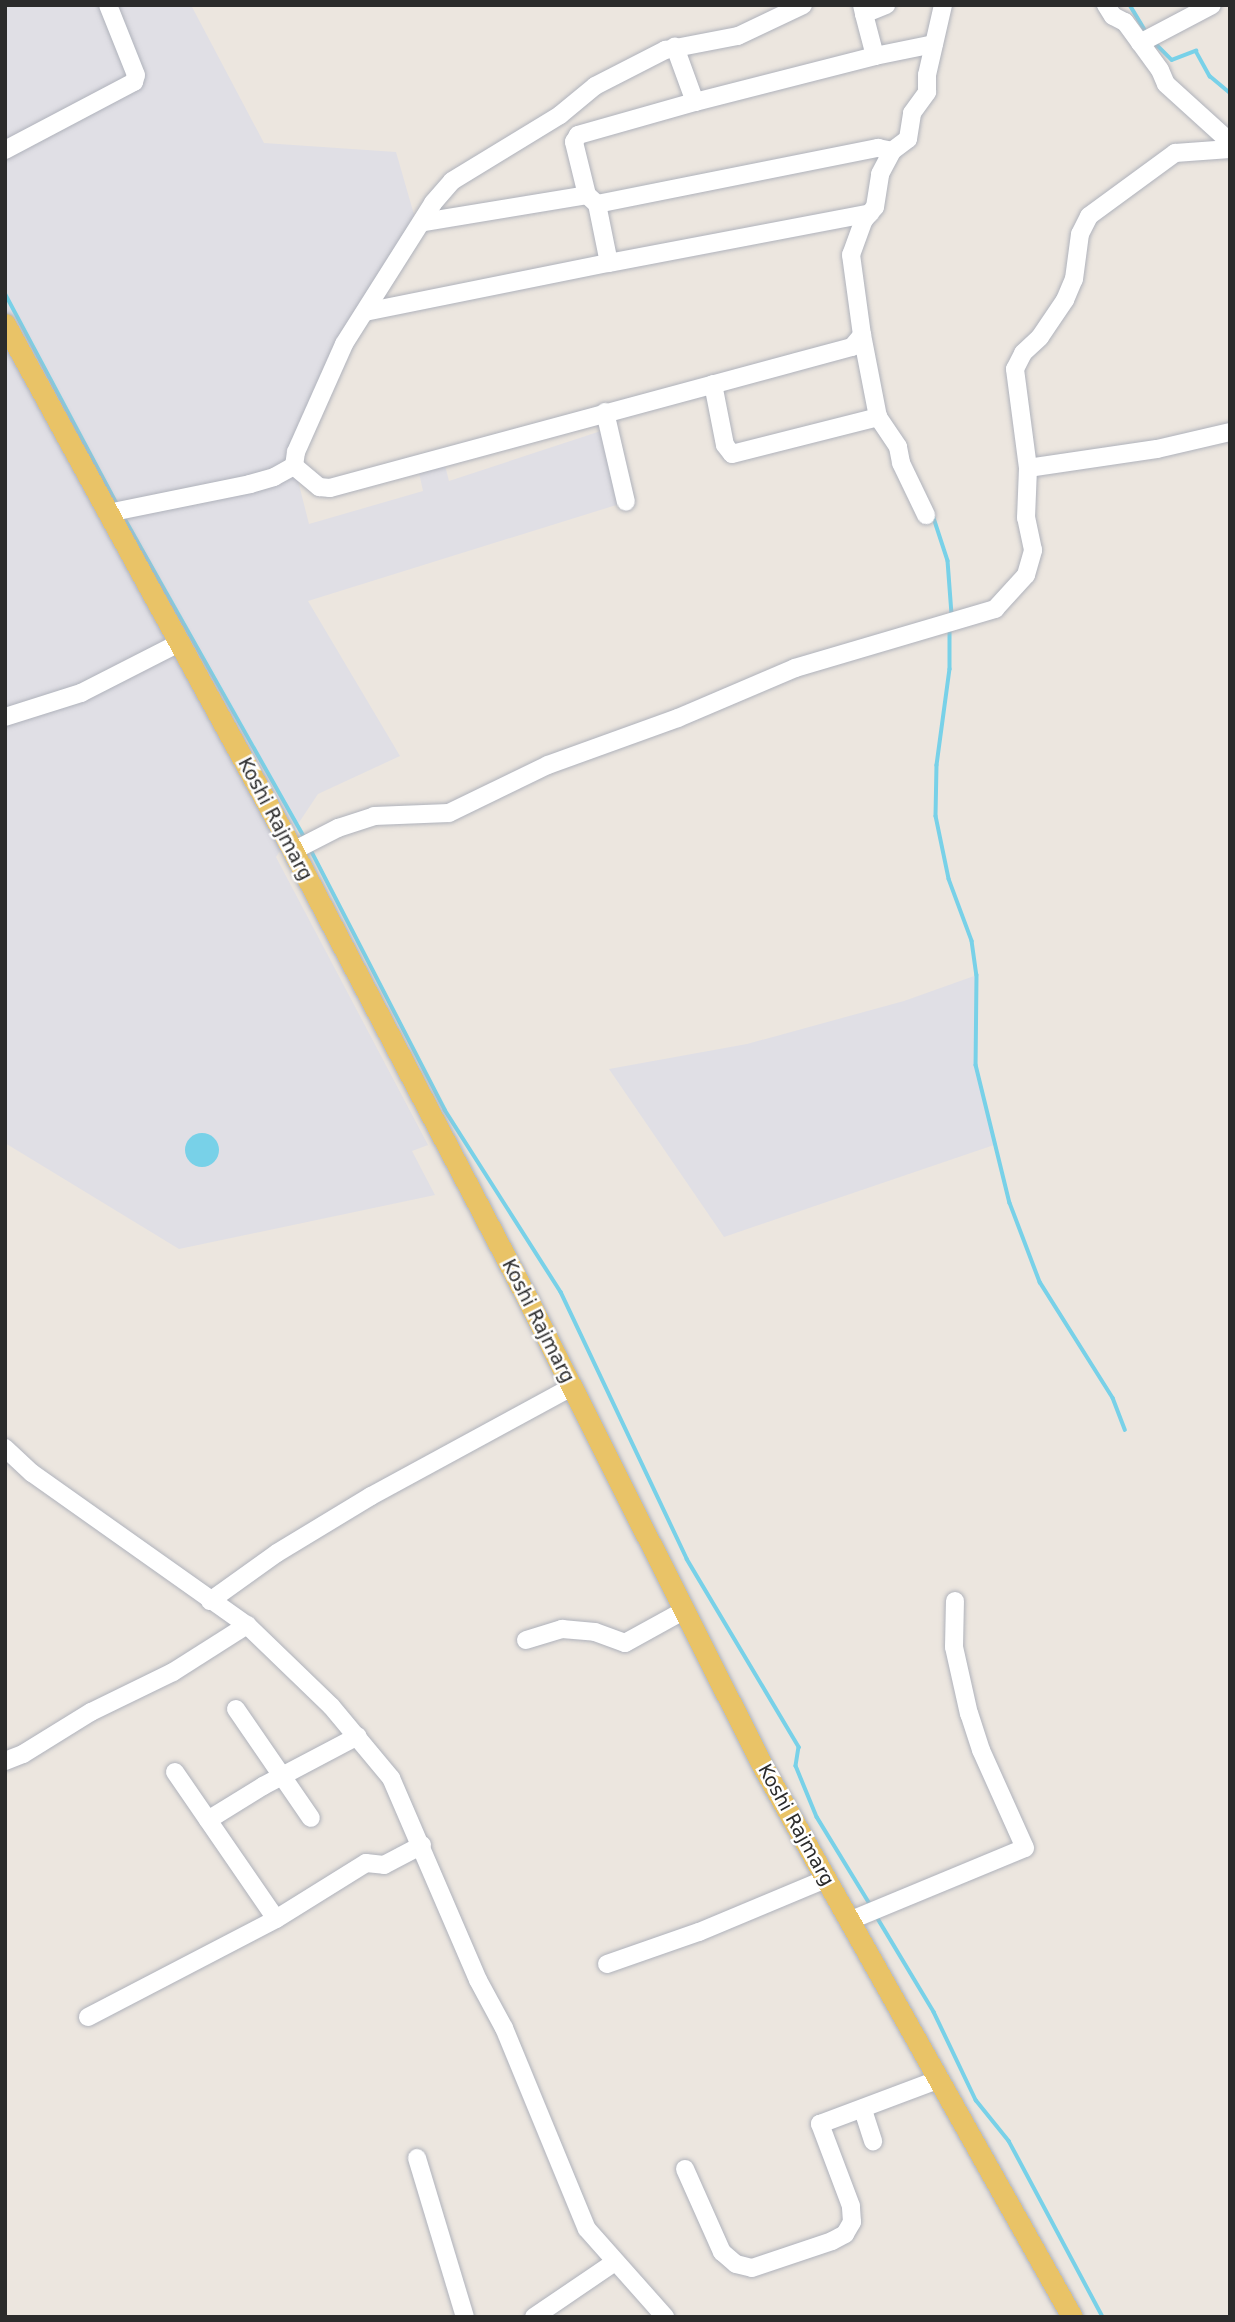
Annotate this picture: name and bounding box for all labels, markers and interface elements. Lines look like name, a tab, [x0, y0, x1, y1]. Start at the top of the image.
street label: Koshi Rajmarg	[233, 754, 317, 884]
street label: Koshi Rajmarg	[497, 1255, 579, 1387]
street label: Koshi Rajmarg	[753, 1760, 839, 1890]

